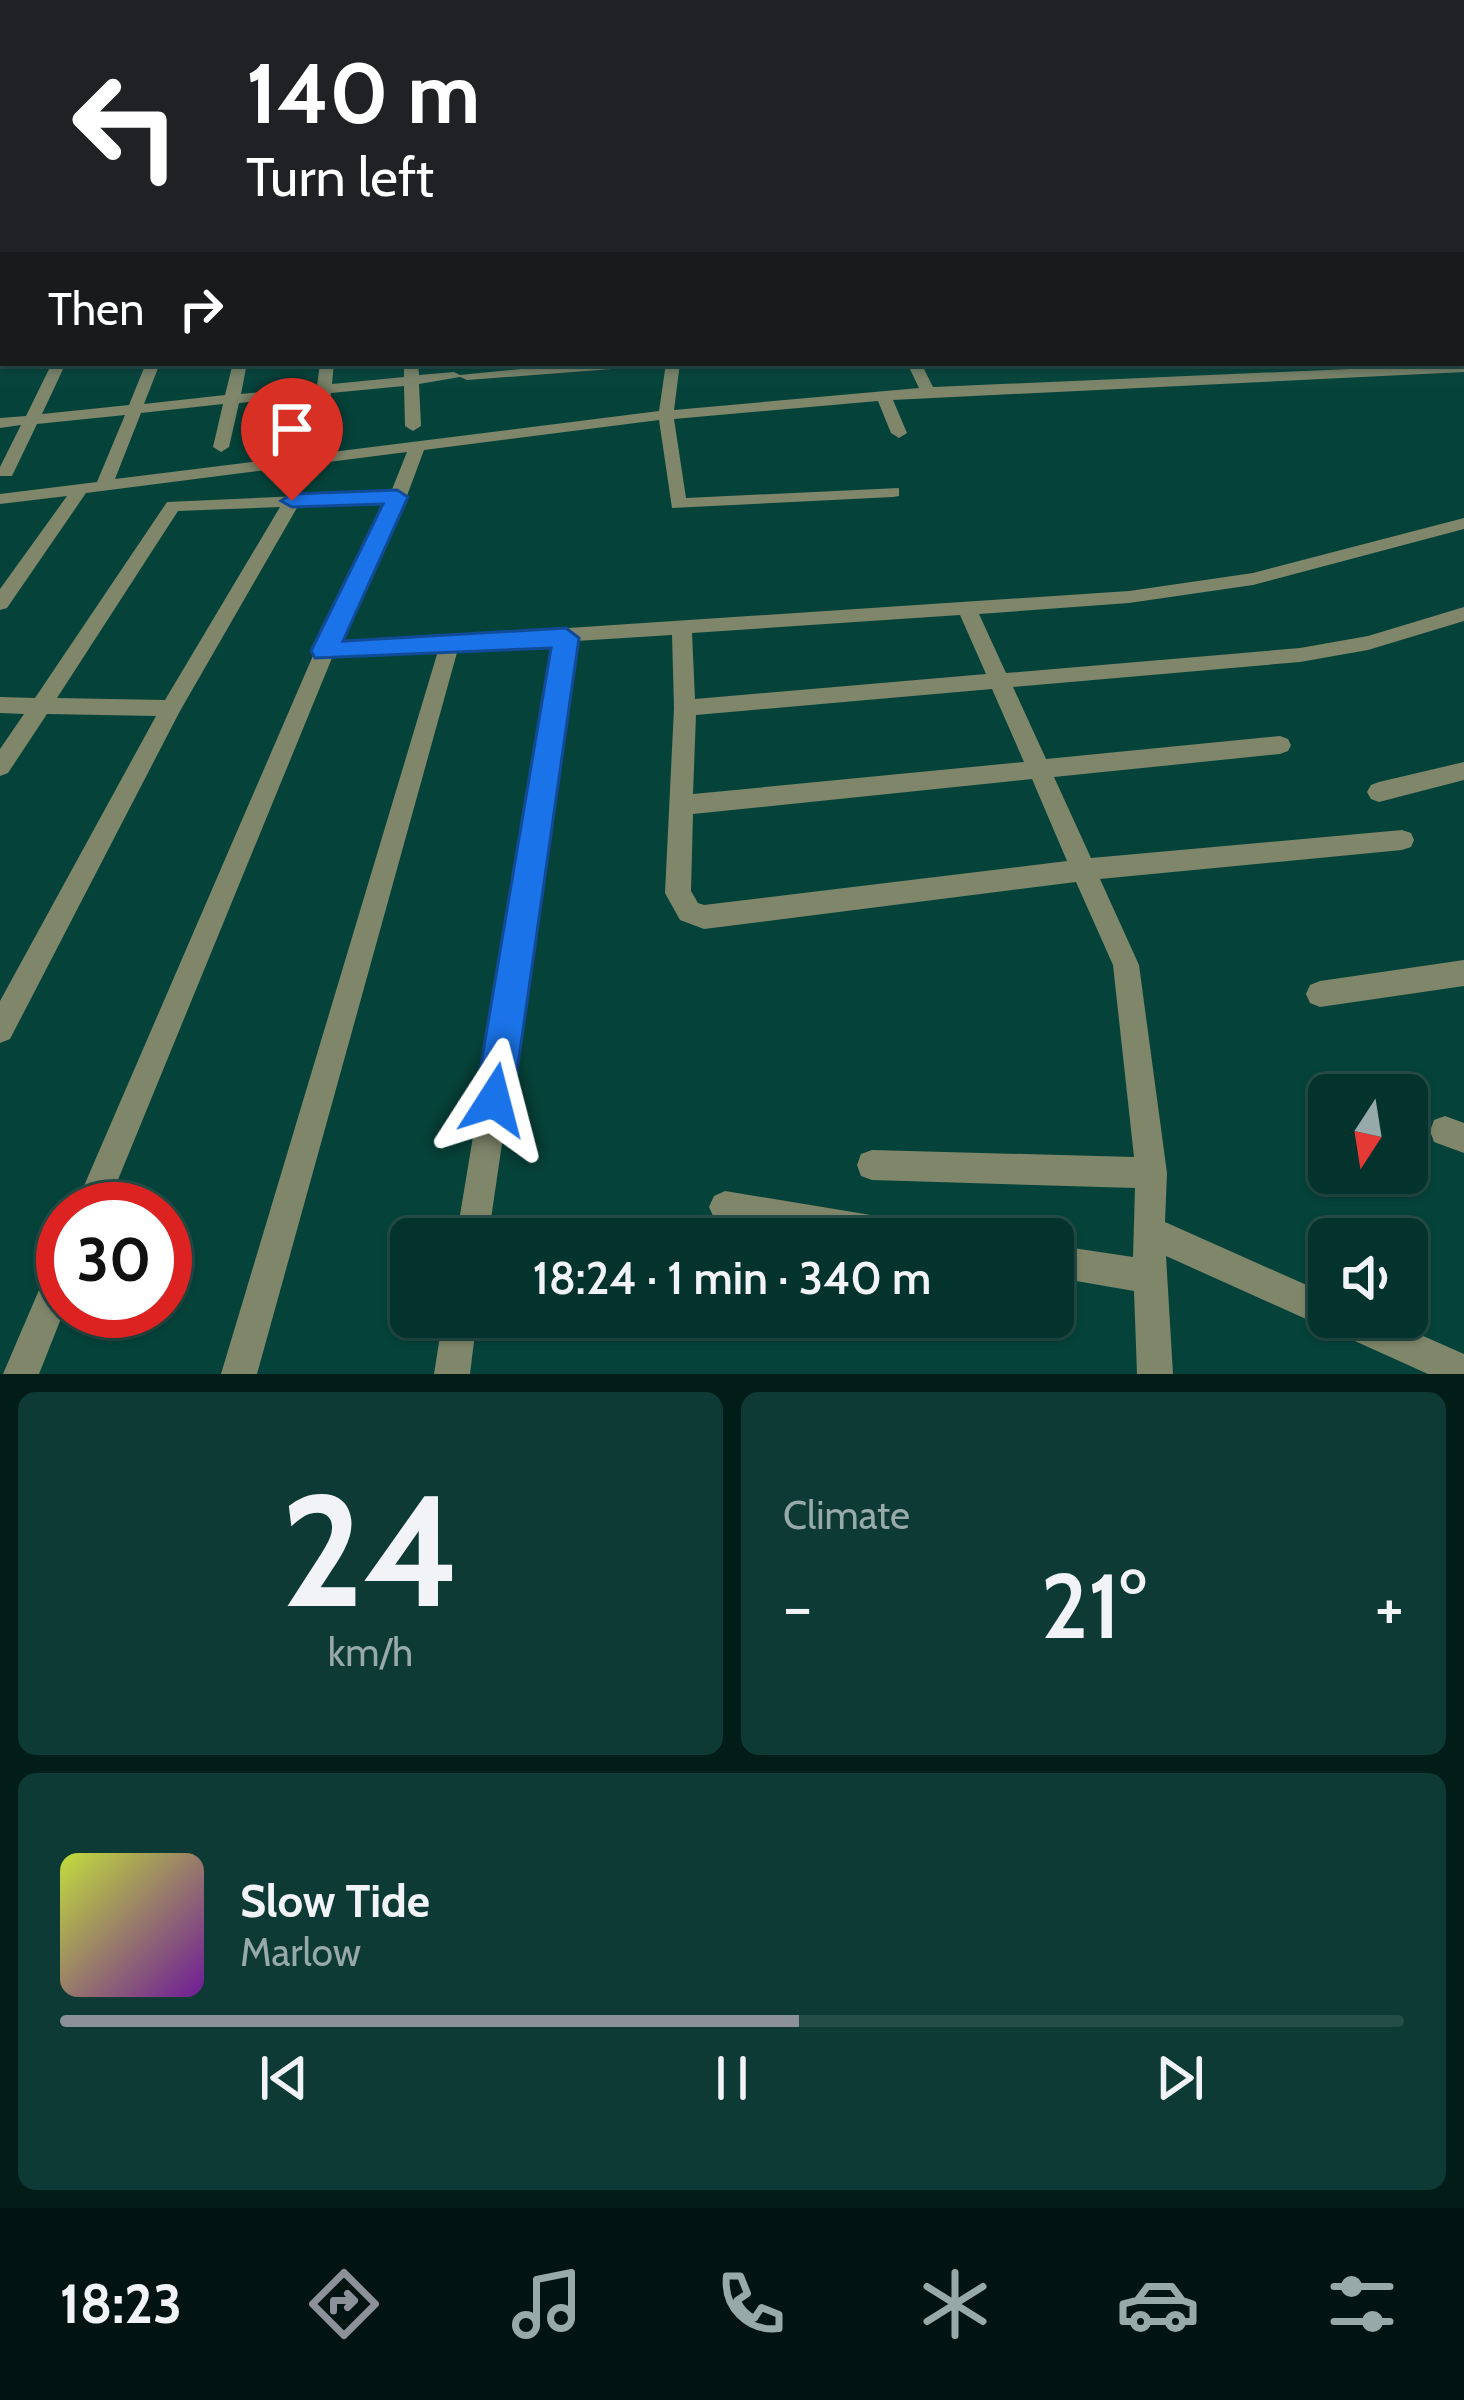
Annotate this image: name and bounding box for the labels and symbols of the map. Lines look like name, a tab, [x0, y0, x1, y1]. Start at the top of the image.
pin	[241, 378, 343, 501]
position arrow	[431, 1037, 557, 1163]
north arrow	[1308, 1074, 1428, 1194]
speed limit sign: 30	[36, 1182, 192, 1338]

